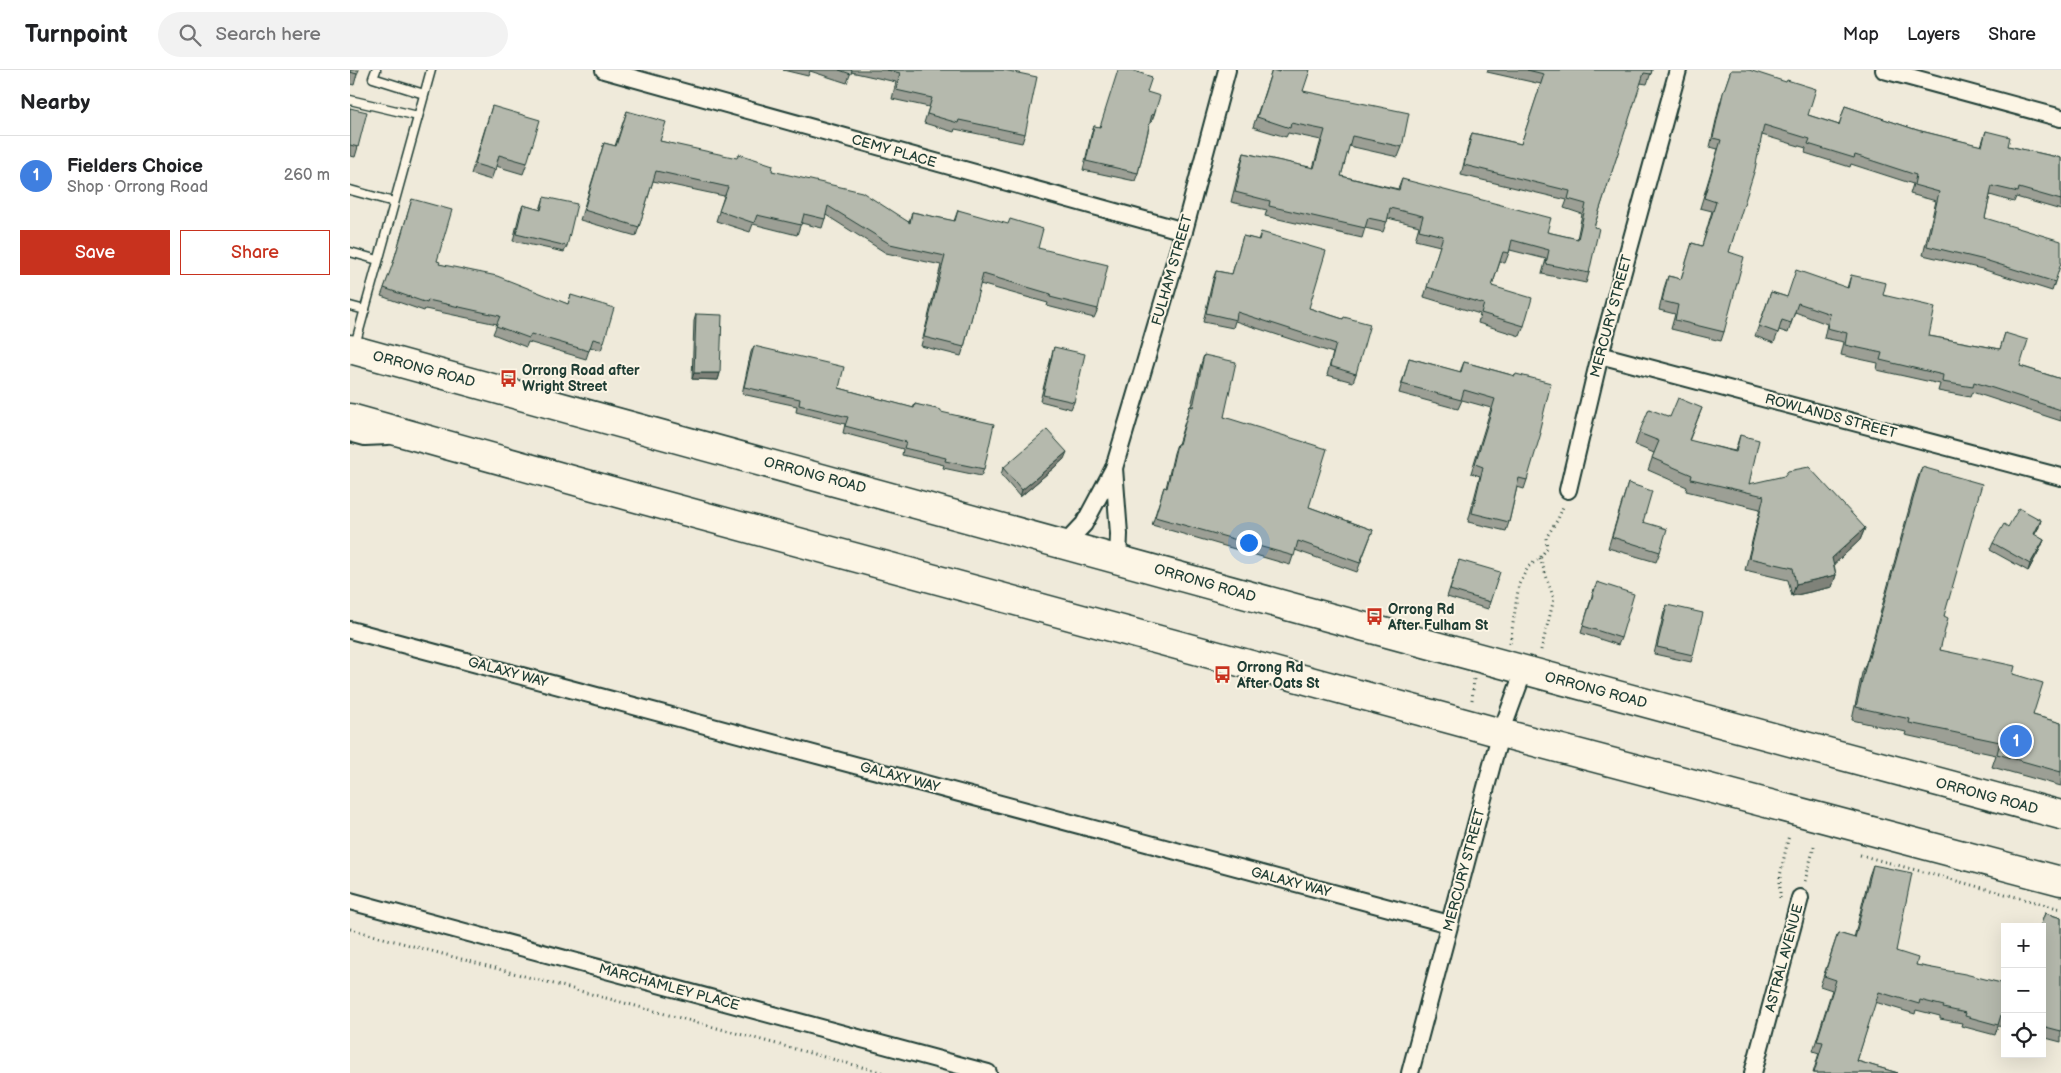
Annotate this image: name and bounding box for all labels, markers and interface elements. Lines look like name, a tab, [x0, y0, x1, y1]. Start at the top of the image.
search box	[158, 12, 508, 57]
text: Turnpoint	[25, 20, 128, 49]
icon: search	[176, 21, 204, 49]
text: Search here	[216, 23, 321, 46]
text: Map	[1843, 24, 1879, 45]
text: Layers	[1907, 24, 1960, 45]
text: Share	[1988, 24, 2036, 45]
text: Nearby	[20, 90, 90, 115]
street label: CEMY PLACE	[850, 131, 938, 171]
text: Fielders Choice	[67, 155, 203, 178]
text: 1	[33, 166, 39, 185]
text: 260 m	[284, 166, 330, 185]
text: Shop · Orrong Road	[67, 178, 208, 197]
street label: FULHAM STREET	[1148, 212, 1196, 327]
button: Save	[20, 230, 170, 275]
button: Share	[180, 230, 330, 275]
street label: MERCURY STREET	[1586, 252, 1636, 379]
street label: ORRONG ROAD	[371, 347, 477, 391]
place label: Orrong Road after Wright Street	[522, 362, 640, 395]
bus stop icon: Orrong Road after Wright Street	[498, 368, 518, 388]
street label: ROWLANDS STREET	[1763, 390, 1899, 442]
street label: ORRONG ROAD	[762, 453, 868, 497]
your location	[1236, 530, 1262, 556]
street label: ORRONG ROAD	[1152, 560, 1258, 606]
place label: Orrong Rd After Fulham St	[1387, 601, 1488, 634]
bus stop icon: Orrong Rd After Fulham St	[1364, 607, 1384, 627]
street label: GALAXY WAY	[466, 653, 551, 691]
place label: Orrong Rd After Oats St	[1236, 659, 1320, 692]
bus stop icon: Orrong Rd After Oats St	[1213, 665, 1233, 685]
street label: ORRONG ROAD	[1543, 668, 1649, 712]
pin: 1	[2000, 722, 2032, 760]
street label: GALAXY WAY	[858, 758, 943, 796]
street label: ORRONG ROAD	[1934, 774, 2040, 818]
street label: MERCURY STREET	[1439, 806, 1489, 933]
street label: GALAXY WAY	[1249, 863, 1334, 901]
street label: ASTRAL AVENUE	[1761, 902, 1807, 1014]
map controls	[2001, 923, 2046, 1058]
button: +	[2001, 923, 2046, 968]
street label: MARCHAMLEY PLACE	[597, 960, 741, 1014]
button: −	[2001, 968, 2046, 1013]
button: locate	[2001, 1013, 2046, 1058]

